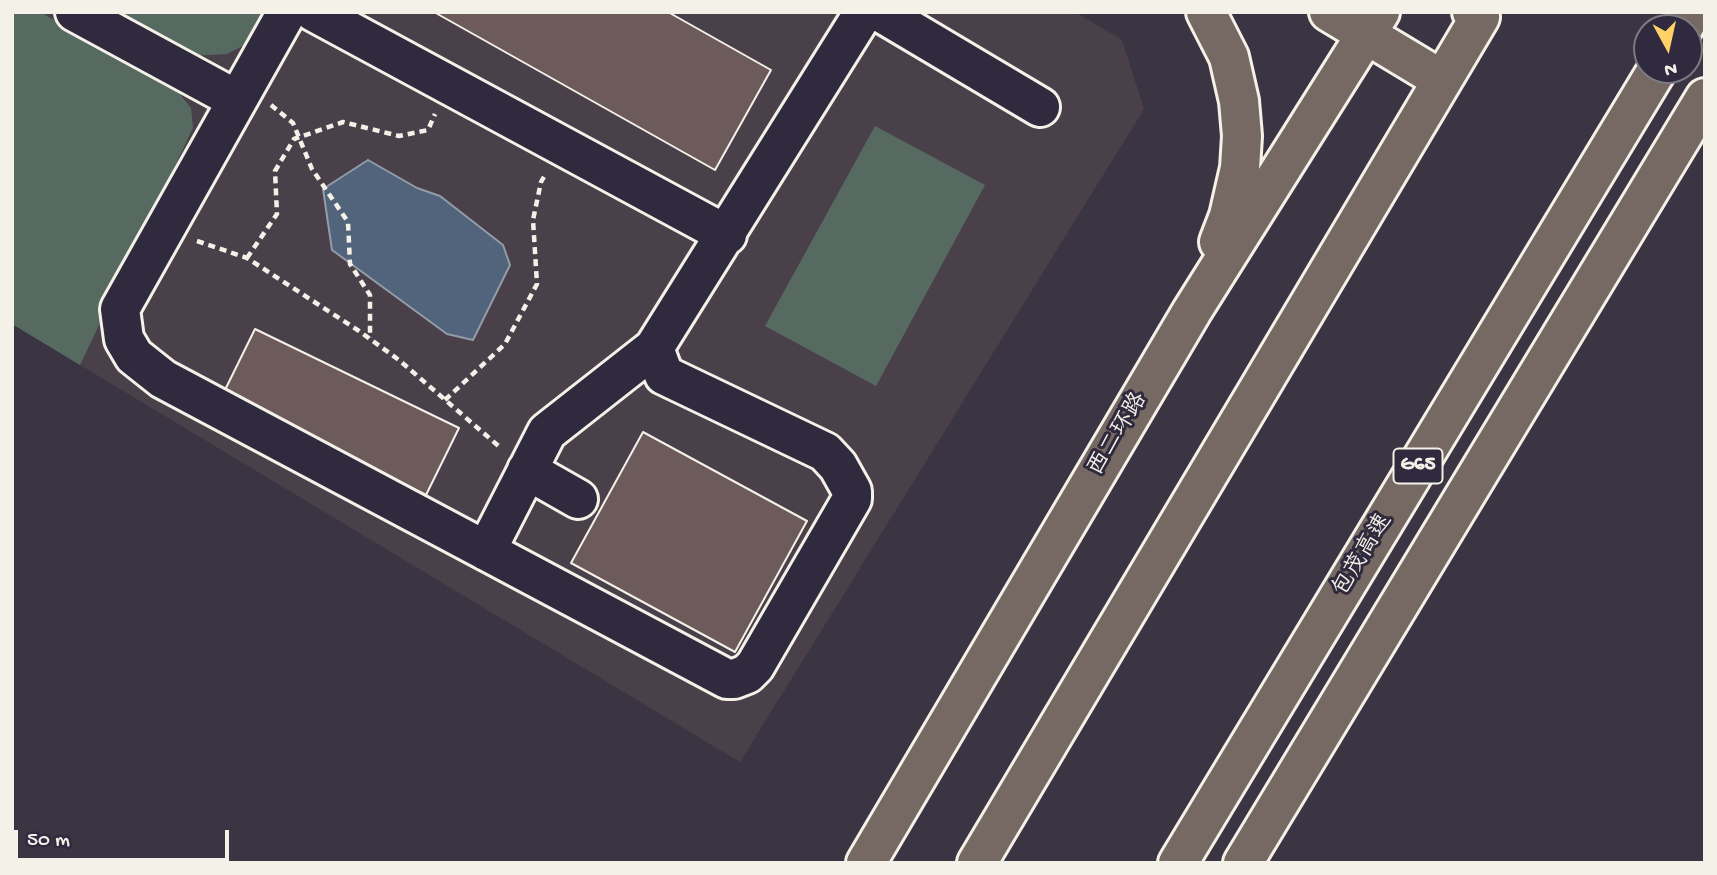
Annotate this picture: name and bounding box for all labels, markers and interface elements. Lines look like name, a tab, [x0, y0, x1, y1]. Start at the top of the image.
north arrow	[1633, 14, 1703, 84]
text: N	[1663, 56, 1678, 81]
street label: 西二环路	[1083, 388, 1155, 482]
road number: G65	[1394, 448, 1442, 484]
street label: 包茂高速	[1328, 509, 1400, 603]
scale bar	[18, 816, 233, 860]
text: 50 m	[27, 829, 70, 854]

